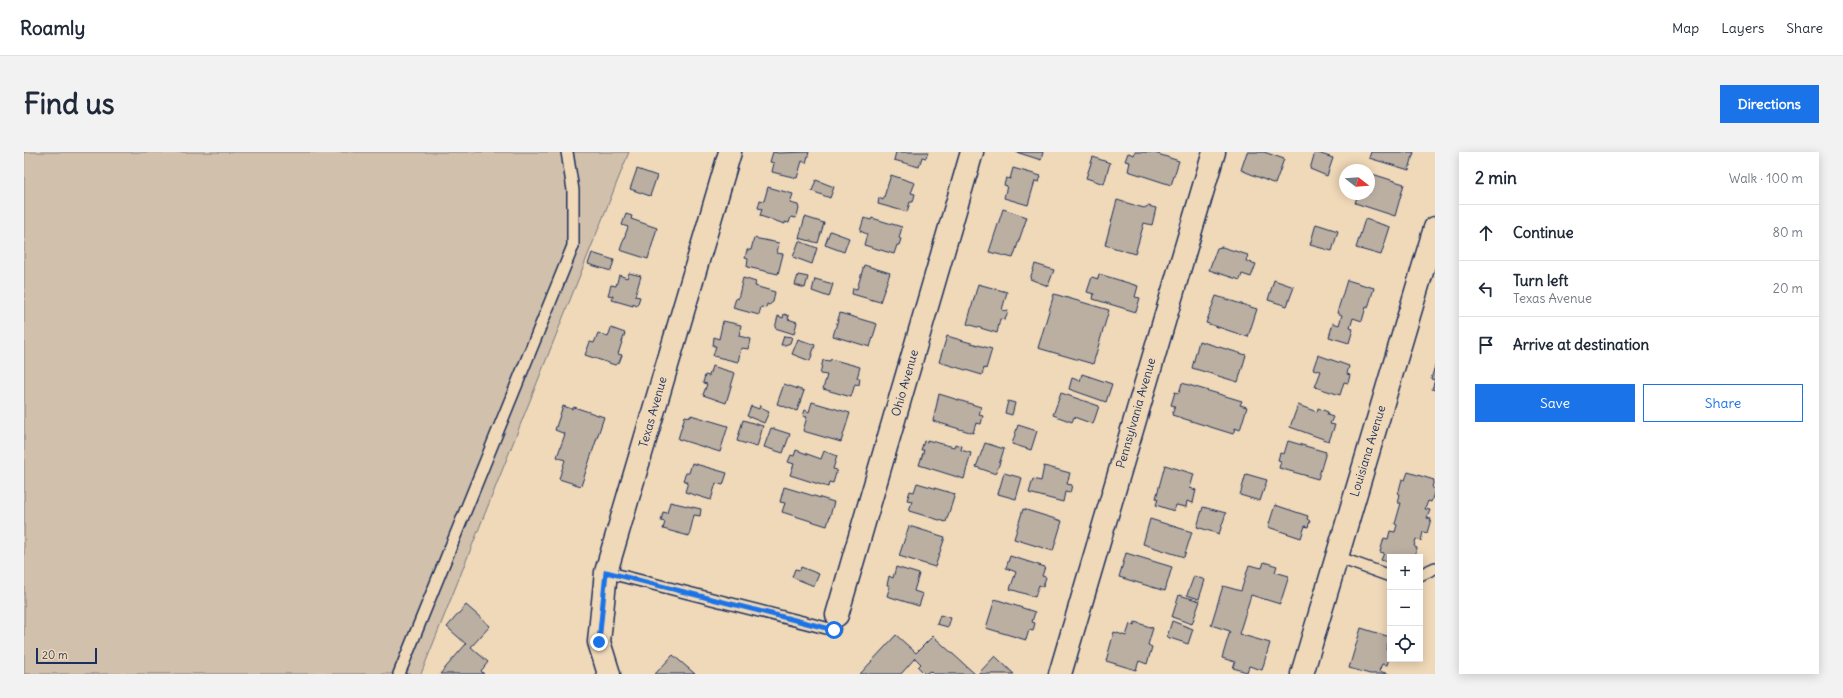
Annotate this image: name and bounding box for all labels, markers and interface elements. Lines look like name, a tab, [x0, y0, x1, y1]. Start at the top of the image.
text: Roamly	[20, 16, 85, 40]
text: Map	[1672, 19, 1699, 37]
text: Layers	[1721, 19, 1764, 37]
text: Share	[1786, 19, 1823, 37]
button: Directions	[1720, 85, 1819, 123]
text: Find us	[24, 86, 115, 122]
north arrow	[1339, 164, 1375, 200]
text: 2 min	[1475, 167, 1517, 189]
text: Walk · 100 m	[1729, 170, 1803, 187]
icon: ahead	[1475, 222, 1497, 244]
text: Continue	[1513, 223, 1574, 242]
text: 80 m	[1772, 224, 1803, 241]
text: Turn left	[1513, 271, 1568, 290]
icon: left	[1475, 278, 1497, 300]
text: 20 m	[1773, 280, 1803, 297]
text: Texas Avenue	[1513, 290, 1592, 307]
icon: arrive	[1475, 334, 1497, 356]
text: Arrive at destination	[1513, 335, 1649, 354]
street label: Ohio Avenue	[888, 348, 921, 418]
street label: Pennsylvania Avenue	[1113, 356, 1158, 470]
street label: Texas Avenue	[635, 375, 670, 449]
button: Save	[1475, 384, 1635, 422]
button: Share	[1643, 384, 1803, 422]
street label: Louisiana Avenue	[1347, 403, 1389, 498]
map controls	[1387, 554, 1423, 662]
button: +	[1387, 554, 1423, 590]
button: −	[1387, 590, 1423, 626]
route start	[825, 621, 843, 639]
button: locate	[1387, 626, 1423, 662]
route end	[590, 633, 608, 651]
scale bar	[36, 646, 97, 665]
text: 20 m	[42, 648, 68, 662]

